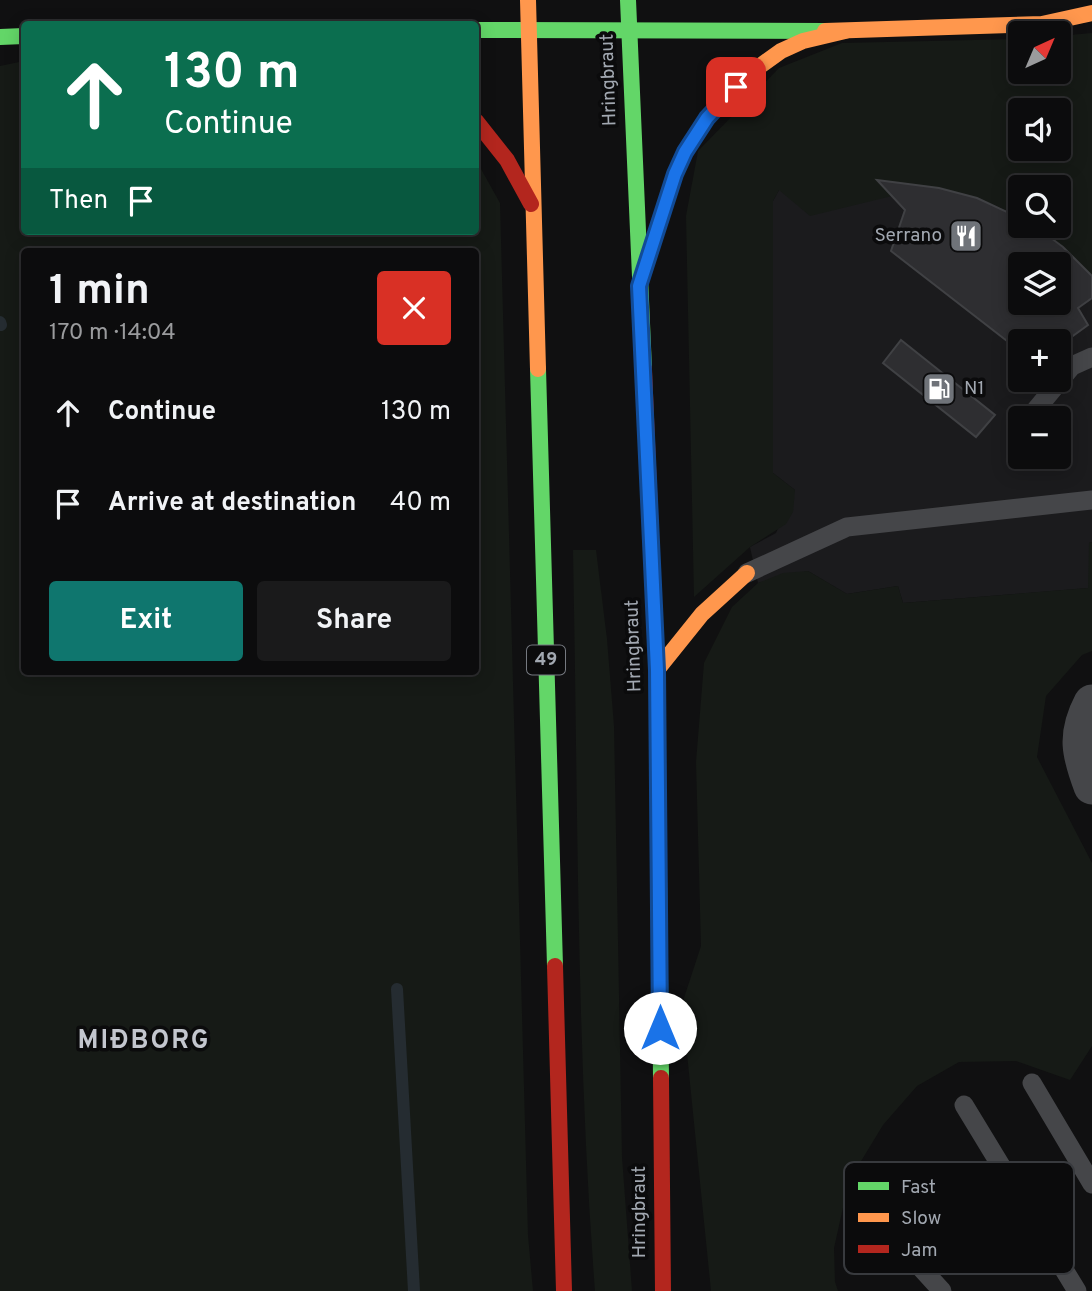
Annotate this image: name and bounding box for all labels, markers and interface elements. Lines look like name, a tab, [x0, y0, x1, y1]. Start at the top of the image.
north arrow	[1008, 21, 1071, 84]
map controls	[1008, 21, 1071, 469]
street label: Hringbraut	[595, 33, 623, 127]
text: 130 m	[164, 44, 300, 106]
icon: ahead	[49, 49, 140, 140]
pin	[706, 57, 766, 117]
icon: arrive	[717, 68, 755, 106]
button: sound	[1008, 98, 1071, 161]
text: Continue	[164, 105, 293, 145]
button: search	[1008, 175, 1071, 238]
icon: arrive	[122, 182, 160, 220]
text: Then	[49, 185, 108, 218]
restaurant icon: Serrano	[947, 217, 985, 255]
place label: Serrano	[874, 224, 942, 248]
button: layers	[1008, 252, 1071, 315]
text: 1 min	[49, 266, 150, 319]
button: close	[377, 271, 451, 345]
text: 170 m · 14:04	[49, 319, 176, 348]
button: +	[1008, 329, 1071, 392]
fuel station icon: N1	[920, 370, 958, 408]
place label: N1	[964, 377, 985, 401]
icon: ahead	[49, 394, 87, 432]
text: Continue	[108, 396, 216, 429]
text: 130 m	[381, 396, 451, 429]
button: −	[1008, 406, 1071, 469]
icon: arrive	[49, 485, 87, 523]
text: Arrive at destination	[108, 487, 356, 520]
text: 40 m	[390, 487, 451, 520]
button: Exit	[49, 581, 243, 661]
button: Share	[257, 581, 451, 661]
street label: Hringbraut	[620, 599, 648, 693]
road number: 49	[527, 646, 565, 674]
position arrow	[623, 991, 697, 1065]
district label: MIÐBORG	[78, 1025, 210, 1058]
legend	[844, 1162, 1074, 1274]
street label: Hringbraut	[628, 1166, 652, 1258]
text: Fast	[901, 1176, 936, 1200]
text: Slow	[901, 1207, 941, 1231]
text: Jam	[901, 1239, 938, 1263]

